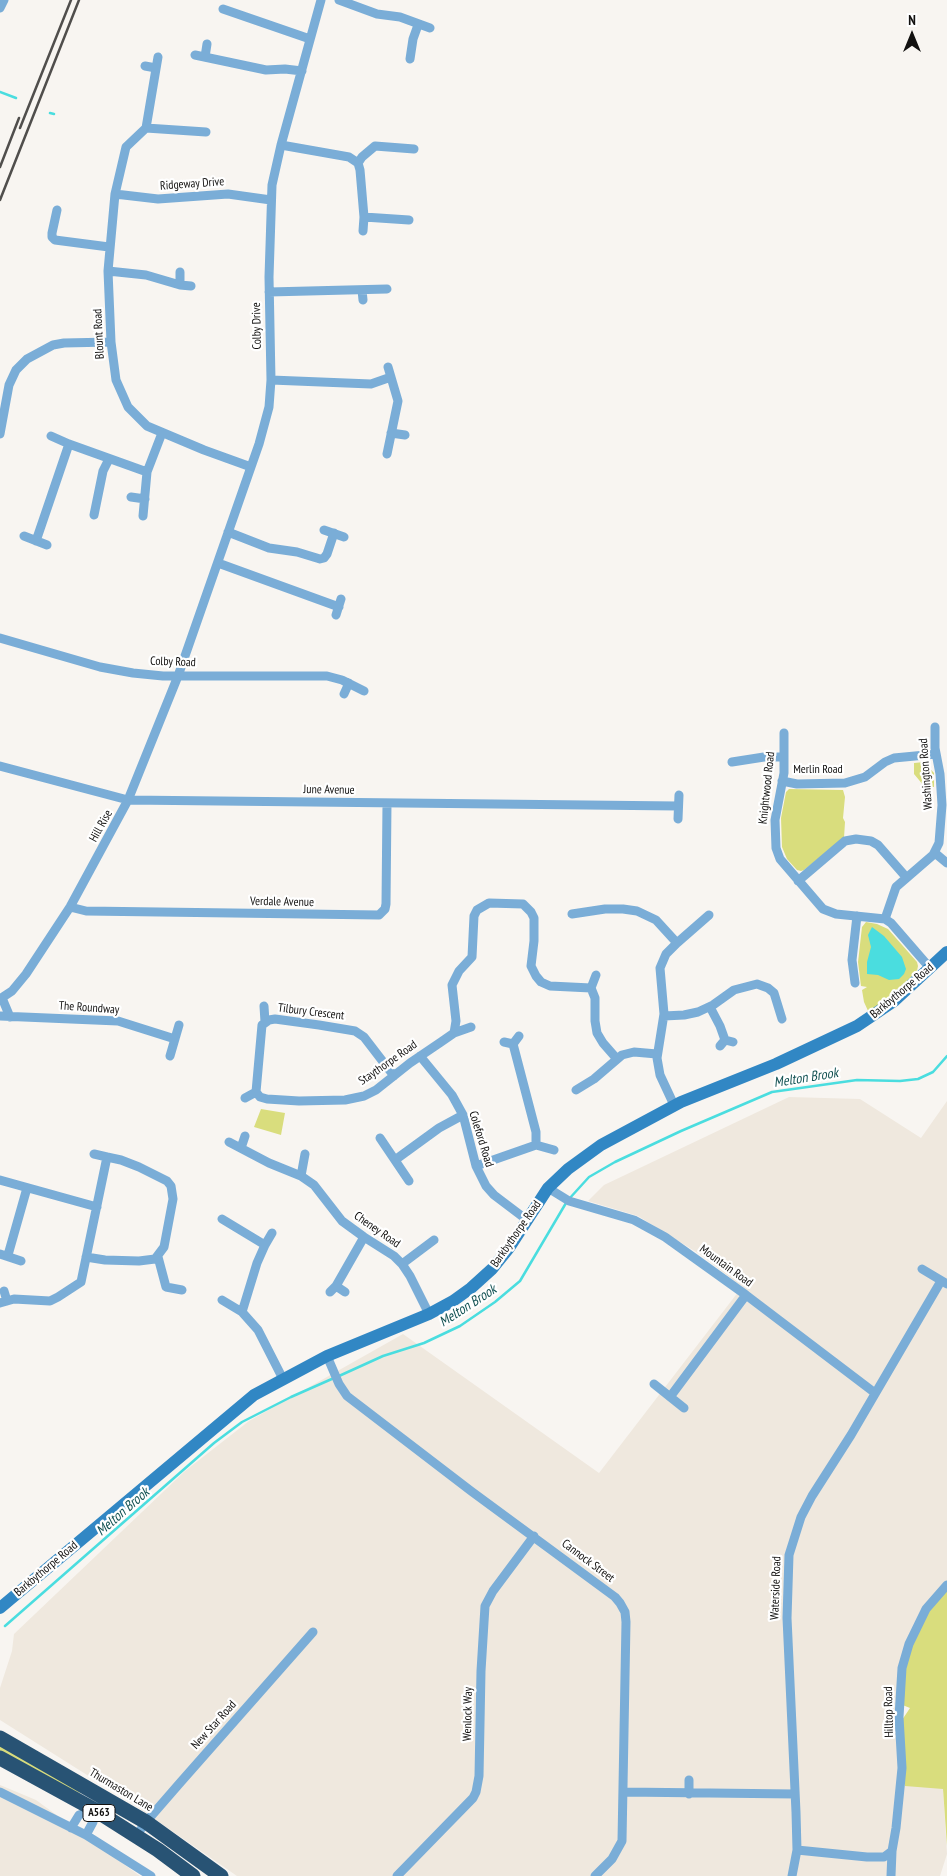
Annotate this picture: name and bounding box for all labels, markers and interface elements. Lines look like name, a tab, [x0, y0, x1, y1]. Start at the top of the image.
north arrow	[887, 10, 937, 60]
text: N	[908, 11, 916, 29]
street label: Ridgeway Drive	[159, 175, 225, 193]
street label: Colby Drive	[249, 302, 265, 350]
street label: Blount Road	[90, 308, 108, 360]
street label: Colby Road	[150, 654, 196, 670]
street label: Washington Road	[916, 738, 936, 810]
street label: Knightwood Road	[756, 751, 778, 825]
street label: Merlin Road	[793, 763, 843, 777]
street label: June Avenue	[303, 782, 355, 798]
street label: Hill Rise	[86, 807, 116, 845]
street label: Verdale Avenue	[250, 894, 314, 910]
street label: Barkbythorpe Road	[867, 960, 937, 1022]
street label: The Roundway	[58, 999, 120, 1017]
street label: Tilbury Crescent	[277, 1001, 345, 1023]
street label: Staythorpe Road	[356, 1038, 420, 1088]
water label: Melton Brook	[773, 1065, 839, 1091]
street label: Coleford Road	[466, 1109, 496, 1169]
street label: Barkbythorpe Road	[488, 1198, 544, 1270]
street label: Cheney Road	[351, 1209, 403, 1251]
street label: Mountain Road	[697, 1242, 755, 1290]
water label: Melton Brook	[436, 1281, 500, 1331]
water label: Melton Brook	[93, 1484, 153, 1540]
street label: Cannock Street	[559, 1537, 617, 1585]
street label: Barkbythorpe Road	[11, 1538, 81, 1600]
street label: Waterside Road	[768, 1556, 784, 1620]
street label: Hilltop Road	[881, 1686, 897, 1738]
street label: Wenlock Way	[460, 1687, 476, 1741]
street label: New Star Road	[188, 1698, 240, 1752]
street label: Thurmaston Lane	[87, 1765, 155, 1815]
road number: A563	[83, 1805, 115, 1822]

